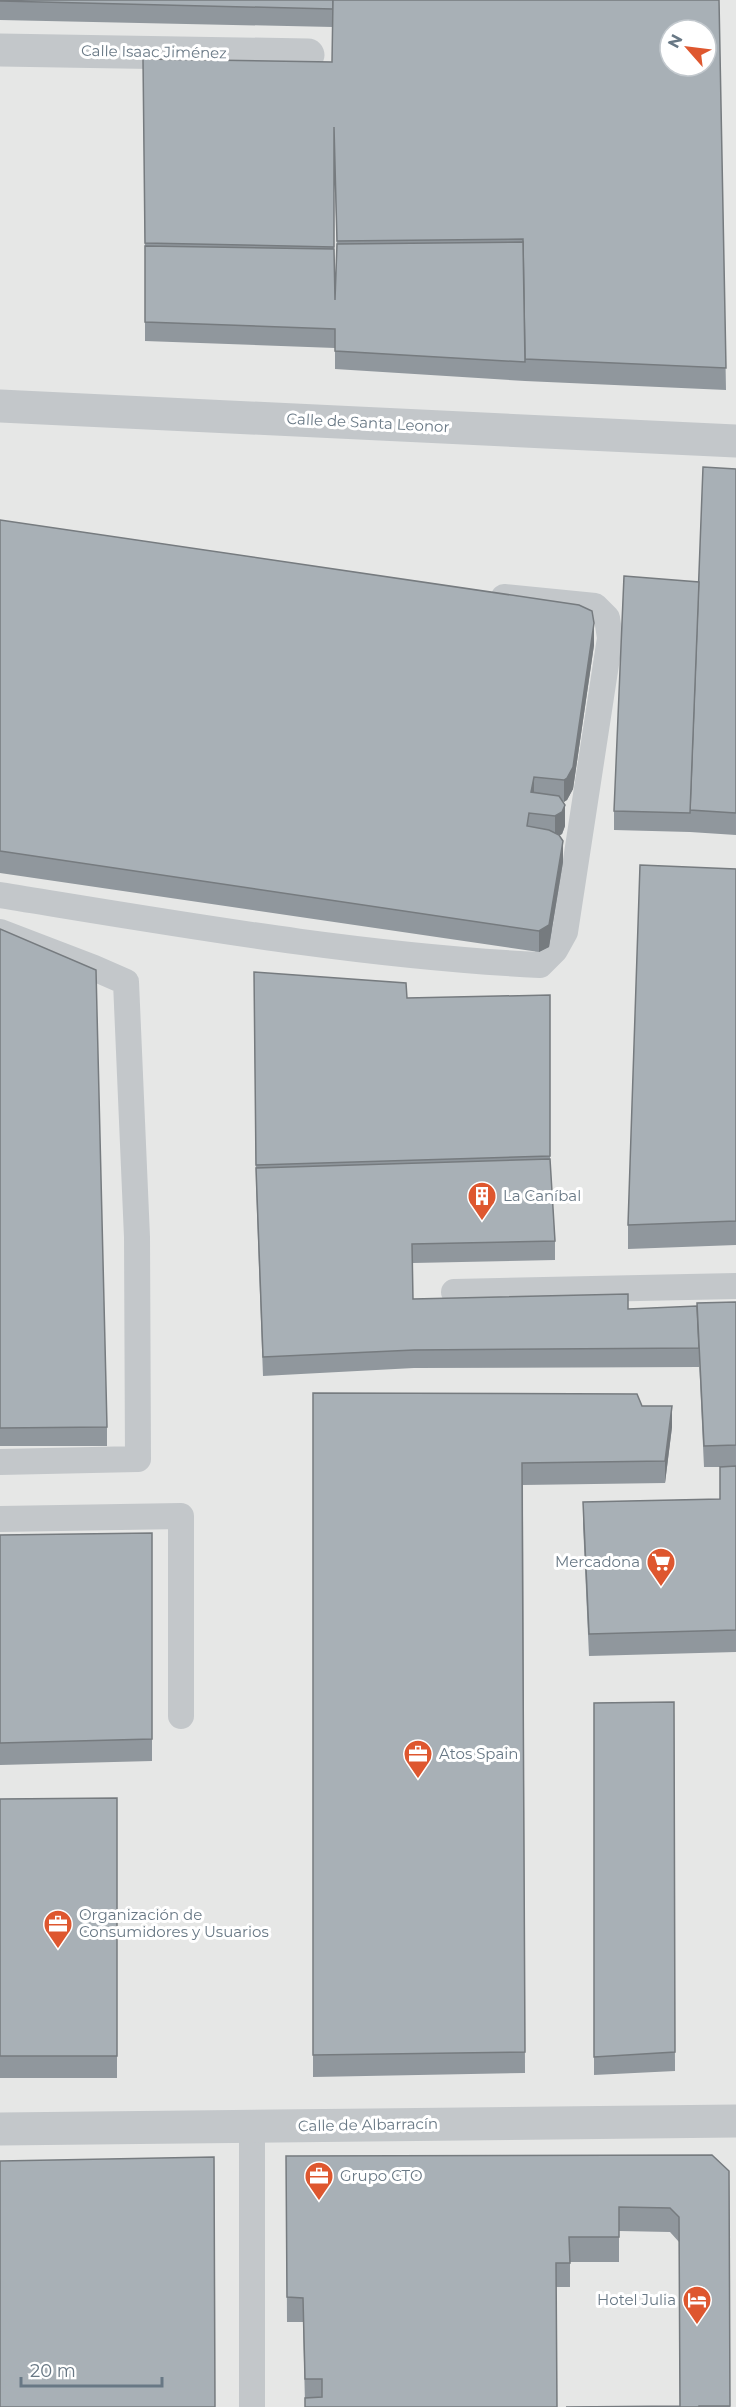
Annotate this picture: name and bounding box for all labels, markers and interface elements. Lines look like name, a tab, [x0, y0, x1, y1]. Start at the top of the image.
north arrow	[658, 18, 718, 78]
text: N	[664, 31, 687, 51]
street label: Calle Isaac Jiménez	[81, 41, 227, 62]
street label: Calle de Santa Leonor	[286, 409, 450, 436]
building icon: La Caníbal	[466, 1180, 498, 1222]
place label: La Caníbal	[503, 1186, 581, 1205]
supermarket icon: Mercadona	[645, 1546, 677, 1588]
place label: Mercadona	[555, 1552, 640, 1571]
office icon: Atos Spain	[402, 1738, 434, 1780]
place label: Atos Spain	[439, 1744, 519, 1763]
place label: Organización de Consumidores y Usuarios	[79, 1905, 269, 1941]
office icon: Organización de Consumidores y Usuarios	[42, 1908, 74, 1950]
street label: Calle de Albarracín	[298, 2114, 438, 2135]
office icon: Grupo CTO	[303, 2160, 335, 2202]
place label: Grupo CTO	[340, 2166, 423, 2185]
hotel icon: Hotel Julia	[681, 2284, 713, 2326]
place label: Hotel Julia	[597, 2290, 676, 2309]
scale bar	[21, 2350, 162, 2388]
text: 20 m	[30, 2360, 76, 2382]

